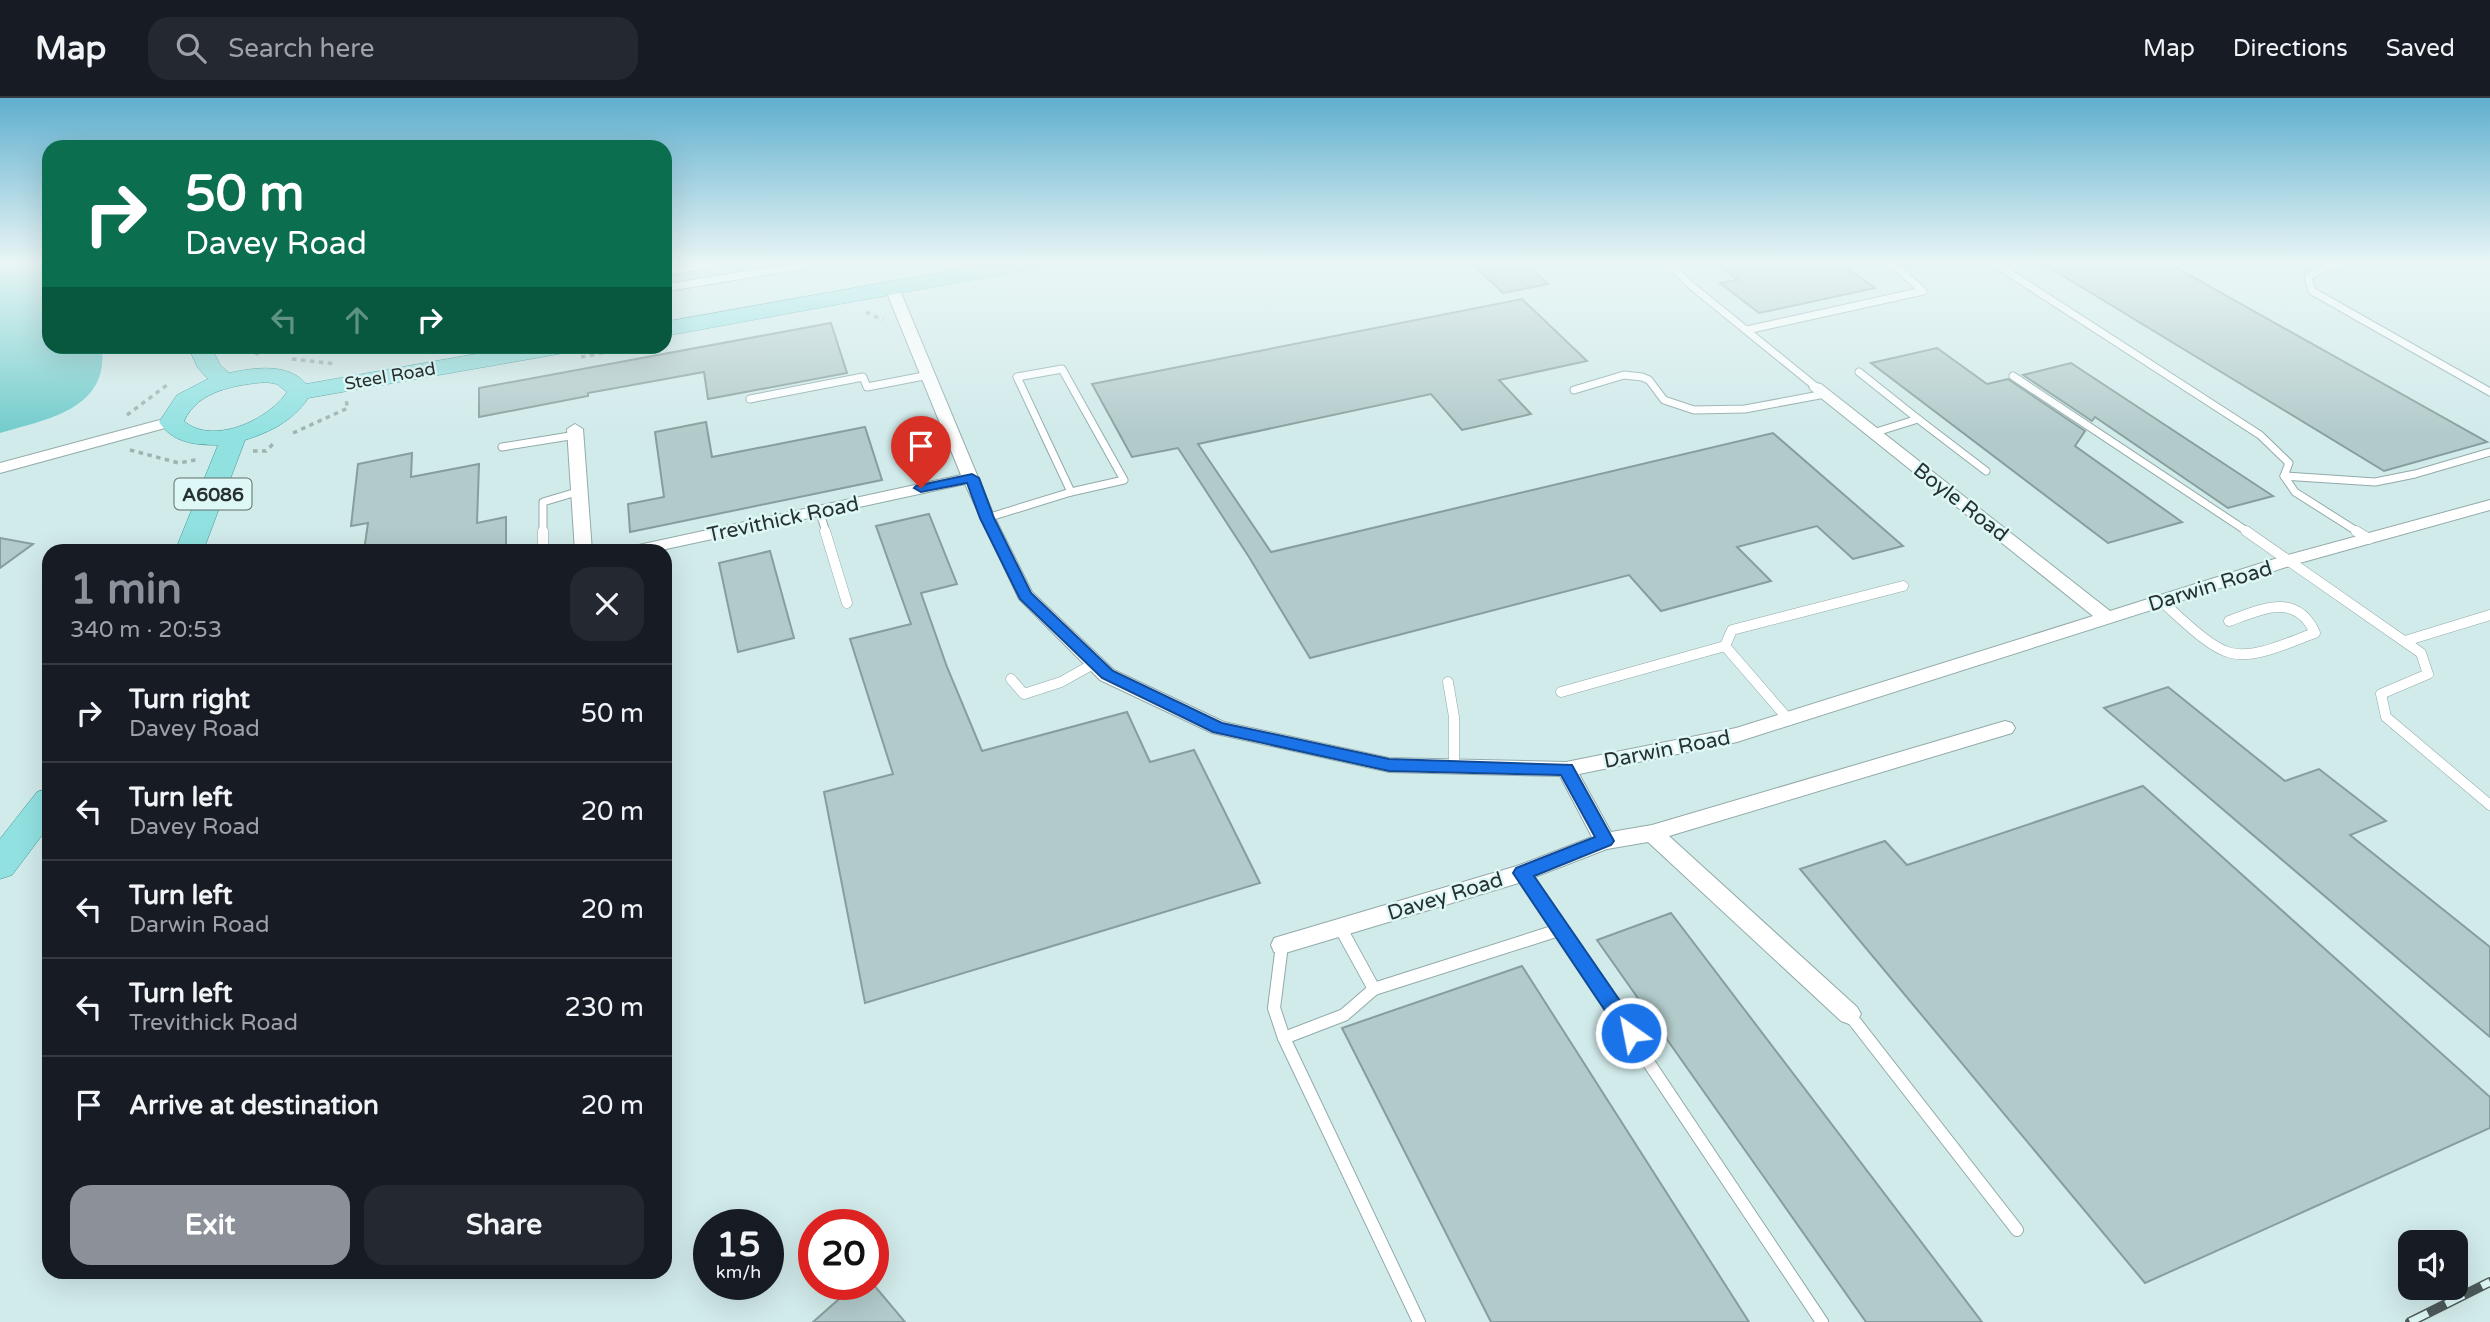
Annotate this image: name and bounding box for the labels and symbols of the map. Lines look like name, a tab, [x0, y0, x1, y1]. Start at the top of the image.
street label: Steel Road	[343, 357, 437, 395]
pin	[891, 416, 951, 488]
street label: Boyle Road	[1908, 458, 2013, 547]
road number: A6086	[174, 478, 252, 510]
street label: Trevithick Road	[705, 491, 861, 548]
street label: Darwin Road	[2145, 556, 2275, 617]
street label: Darwin Road	[1602, 725, 1732, 774]
street label: Davey Road	[1384, 867, 1506, 926]
position arrow	[1594, 996, 1668, 1070]
speed limit sign: 20	[798, 1209, 889, 1300]

